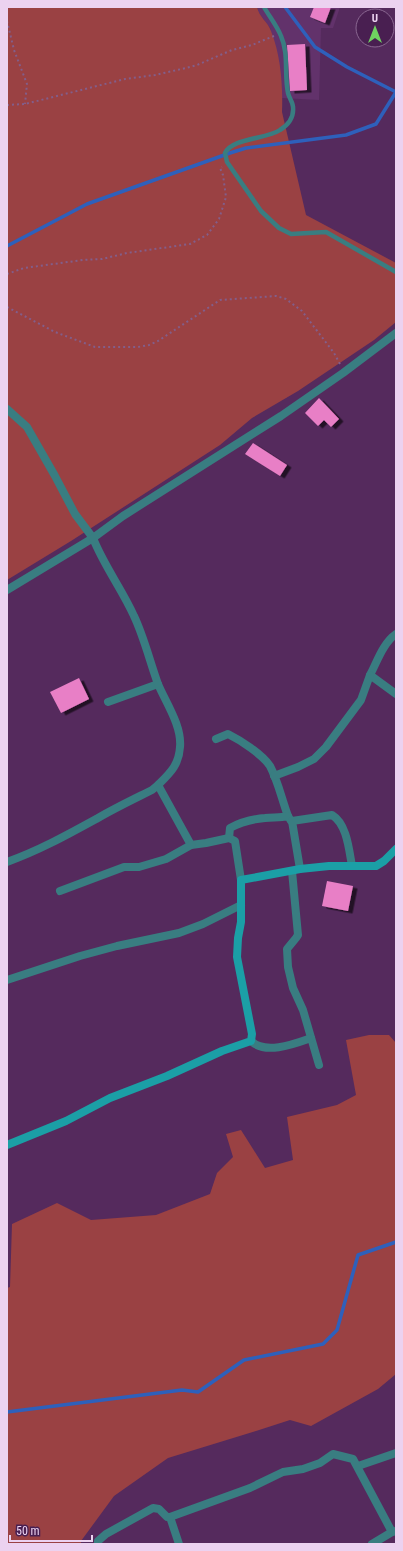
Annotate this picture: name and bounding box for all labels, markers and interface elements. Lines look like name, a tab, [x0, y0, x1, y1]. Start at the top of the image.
north arrow	[355, 8, 395, 48]
text: U	[372, 12, 378, 25]
scale bar	[10, 1517, 92, 1543]
text: 50 m	[16, 1524, 40, 1538]

